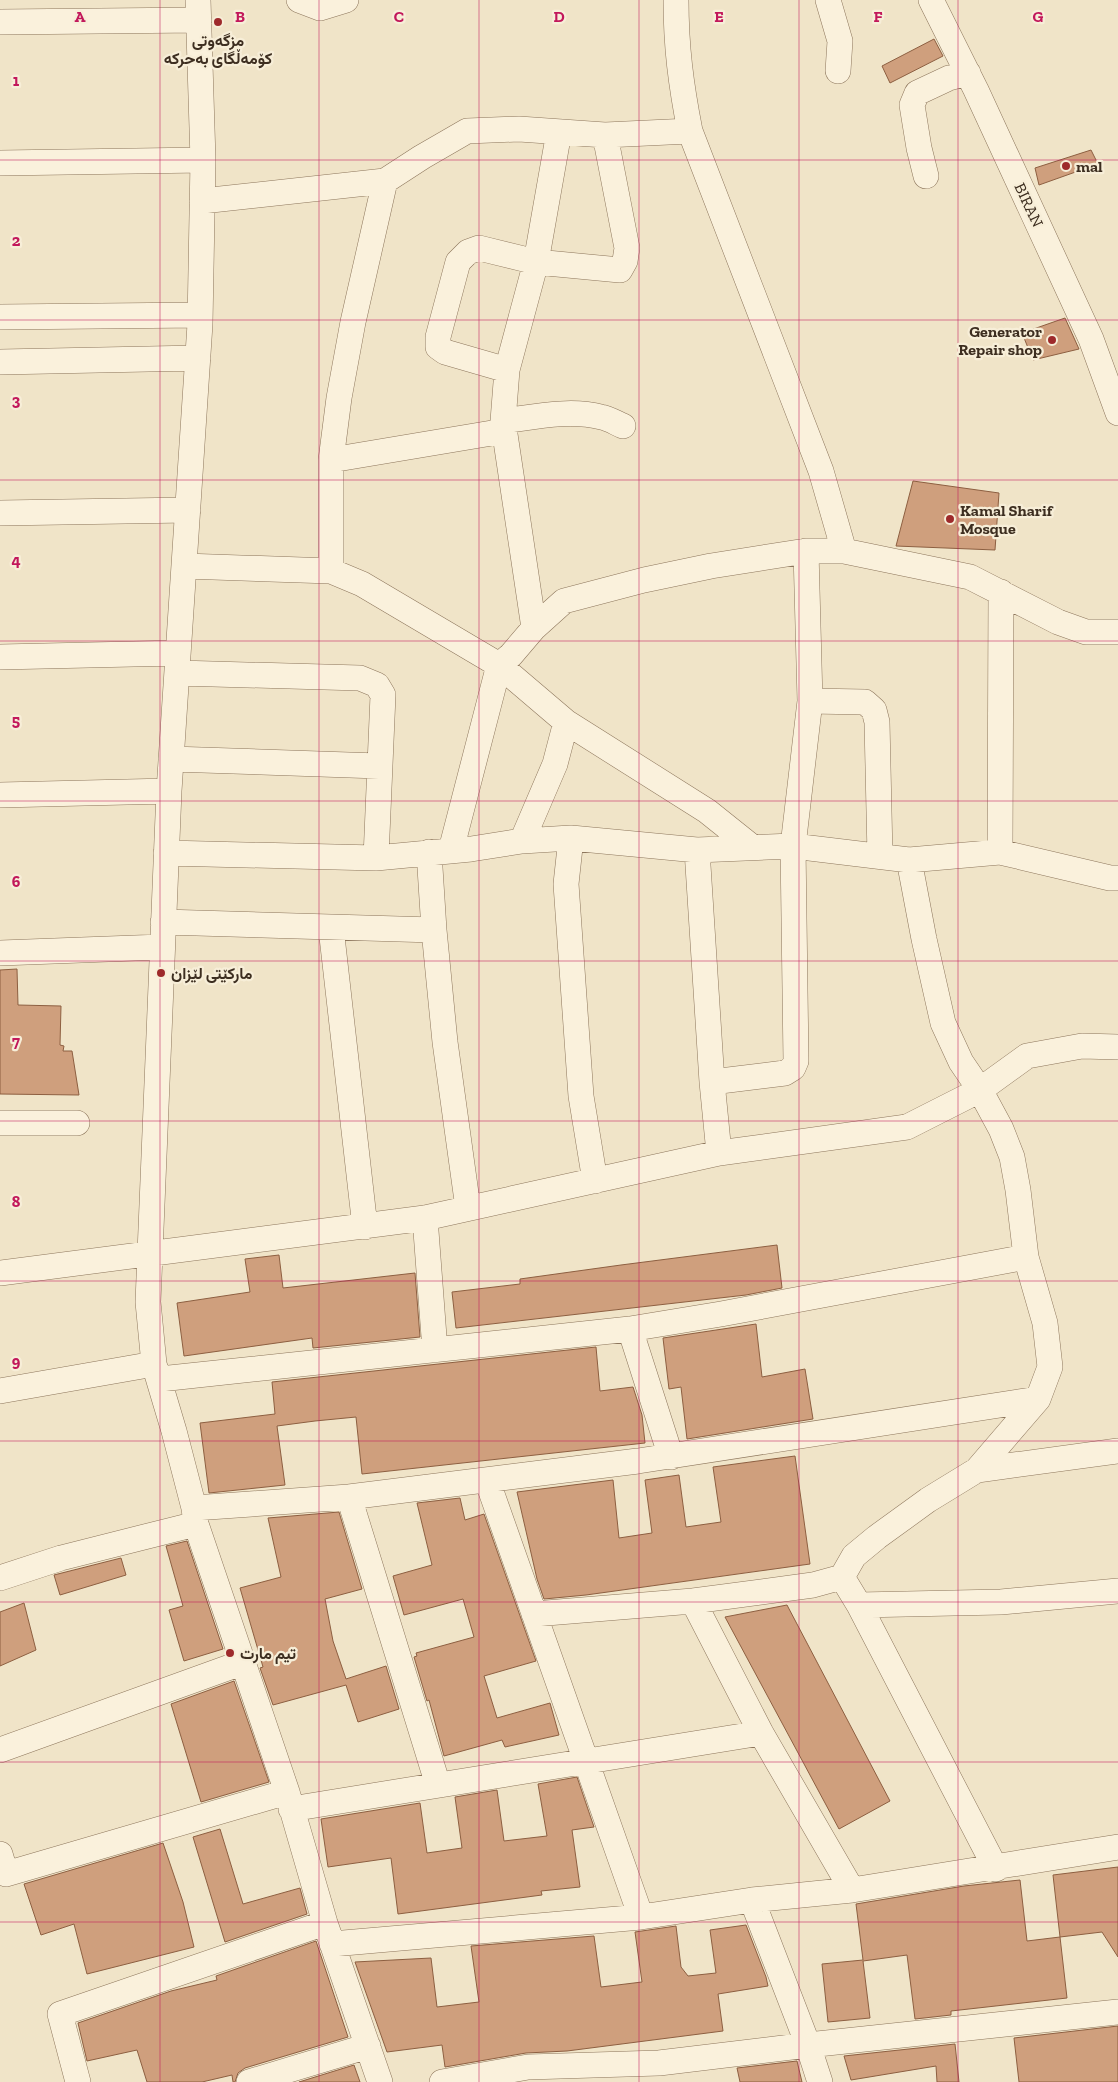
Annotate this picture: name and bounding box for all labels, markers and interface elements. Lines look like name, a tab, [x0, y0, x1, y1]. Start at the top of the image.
text: A	[75, 7, 86, 26]
text: B	[235, 7, 245, 26]
text: C	[394, 7, 404, 26]
text: D	[553, 7, 565, 26]
text: E	[714, 7, 724, 26]
text: F	[873, 7, 883, 26]
text: G	[1033, 7, 1044, 26]
marker: مزگەوتی کۆمەڵگای بەحرکە	[212, 16, 224, 28]
place label: مزگەوتی کۆمەڵگای بەحرکە	[164, 31, 272, 69]
text: 1	[13, 71, 20, 90]
place label: mal	[1076, 157, 1103, 176]
marker: mal	[1060, 160, 1072, 172]
street label: BIRAN	[1010, 180, 1048, 230]
text: 2	[12, 231, 21, 250]
place label: Generator Repair shop	[958, 322, 1042, 359]
marker: Generator Repair shop	[1046, 334, 1058, 346]
text: 3	[12, 391, 21, 410]
place label: Kamal Sharif Mosque	[960, 501, 1054, 538]
marker: Kamal Sharif Mosque	[944, 513, 956, 525]
text: 4	[11, 551, 21, 570]
text: 5	[12, 711, 20, 730]
text: 6	[12, 872, 21, 891]
place label: مارکێتی لێزان	[171, 964, 253, 984]
marker: مارکێتی لێزان	[155, 967, 167, 979]
text: 7	[12, 1032, 20, 1051]
text: 8	[12, 1192, 21, 1211]
text: 9	[12, 1352, 21, 1371]
place label: تيم مارت	[240, 1644, 296, 1664]
marker: تيم مارت	[224, 1647, 236, 1659]

